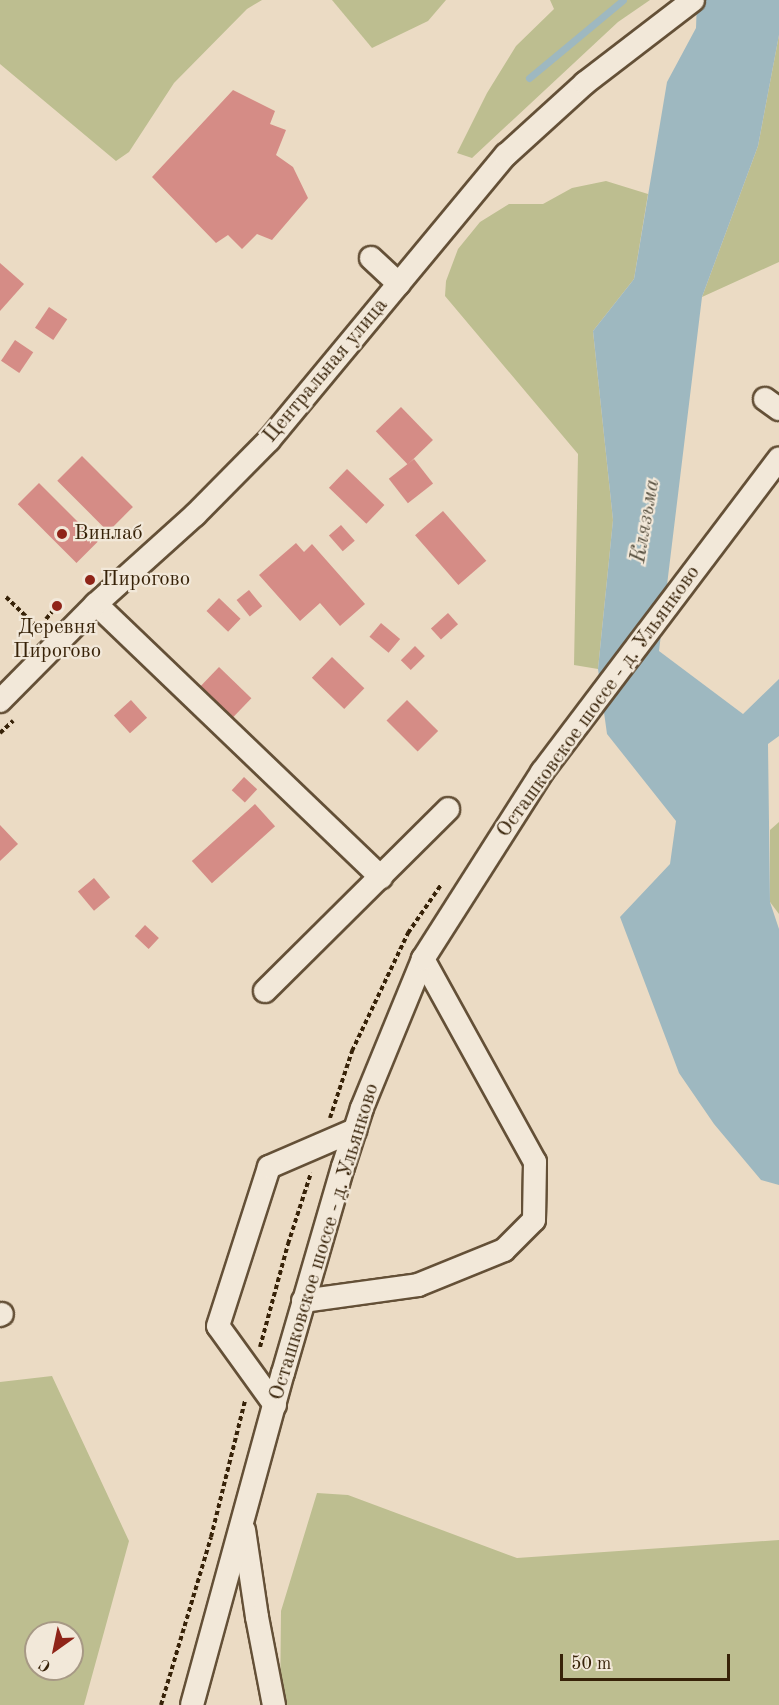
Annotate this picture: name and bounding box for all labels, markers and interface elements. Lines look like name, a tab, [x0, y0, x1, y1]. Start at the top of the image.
street label: Центральная улица	[258, 294, 394, 448]
water label: Клязьма	[626, 477, 666, 565]
place label: Винлаб	[74, 521, 143, 547]
marker: Винлаб	[55, 527, 69, 541]
street label: Осташковское шоссе - д. Ульянково	[492, 561, 706, 843]
place label: Пирогово	[102, 567, 190, 593]
marker: Пирогово	[83, 573, 97, 587]
marker: Деревня Пирогово	[50, 599, 64, 613]
place label: Деревня Пирогово	[13, 615, 101, 665]
street label: Осташковское шоссе - д. Ульянково	[265, 1080, 385, 1404]
north arrow	[24, 1621, 84, 1681]
scale bar	[563, 1642, 732, 1680]
text: С	[36, 1655, 54, 1674]
text: 50 m	[571, 1655, 611, 1673]

